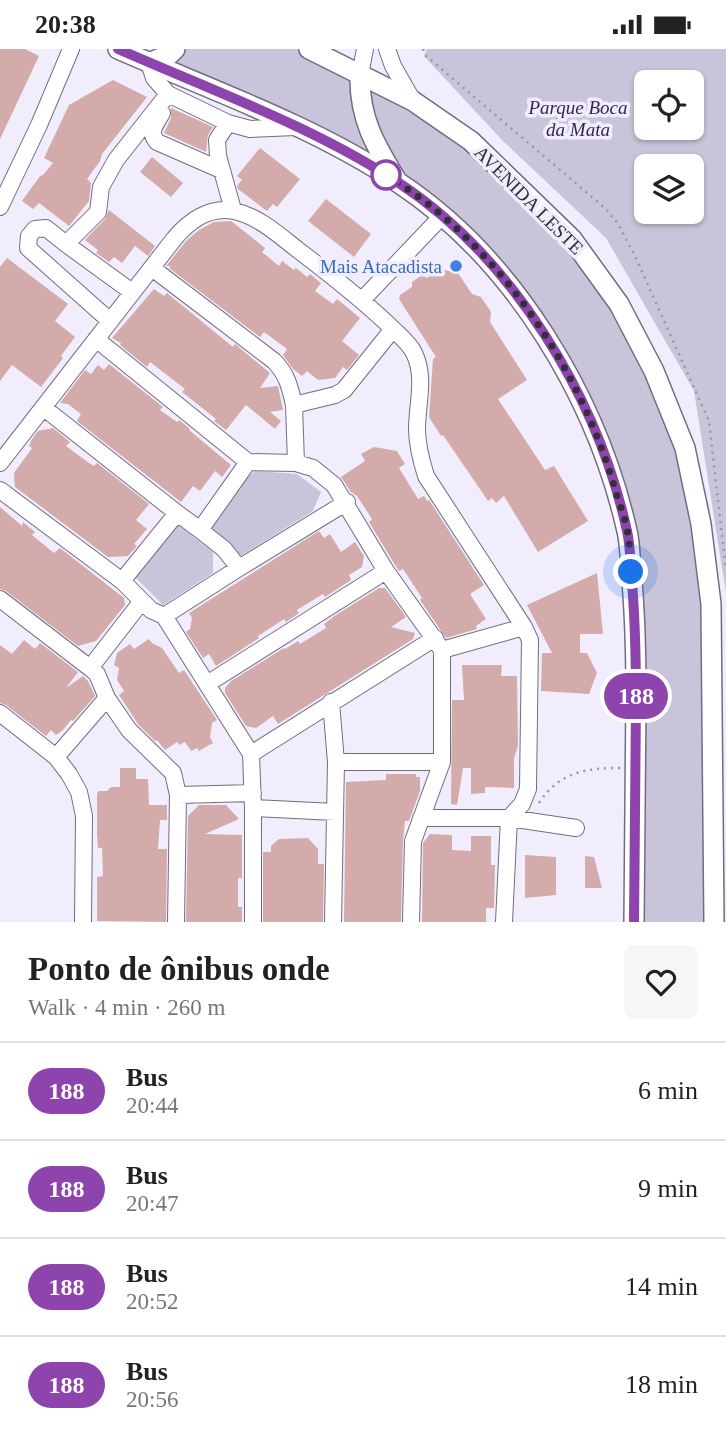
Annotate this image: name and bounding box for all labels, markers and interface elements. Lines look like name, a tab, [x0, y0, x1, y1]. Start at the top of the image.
text: 20:38	[35, 10, 96, 39]
map controls	[634, 70, 704, 224]
button: locate	[634, 70, 704, 140]
park label: Parque Boca da Mata	[527, 97, 628, 140]
street label: AVENIDA LESTE	[470, 141, 588, 259]
button: layers	[634, 154, 704, 224]
unlabelled marker	[371, 160, 401, 190]
place label: Mais Atacadista	[320, 256, 443, 277]
marker: Mais Atacadista	[448, 258, 464, 274]
your location	[613, 554, 648, 589]
line badge: 188	[596, 673, 676, 719]
text: 188	[618, 683, 654, 709]
button: heart	[624, 945, 698, 1019]
text: Ponto de ônibus onde	[28, 951, 330, 987]
text: Walk · 4 min · 260 m	[28, 995, 225, 1020]
text: Bus	[126, 1063, 168, 1092]
text: 6 min	[638, 1076, 698, 1105]
text: 188	[49, 1078, 85, 1104]
text: 20:44	[126, 1093, 178, 1118]
text: Bus	[126, 1161, 168, 1190]
text: 9 min	[638, 1174, 698, 1203]
text: 188	[49, 1176, 85, 1202]
text: 20:47	[126, 1191, 178, 1216]
text: Bus	[126, 1259, 168, 1288]
text: 14 min	[625, 1272, 698, 1301]
text: 188	[49, 1274, 85, 1300]
text: 20:52	[126, 1289, 178, 1314]
text: Bus	[126, 1357, 168, 1386]
text: 18 min	[625, 1370, 698, 1399]
text: 188	[49, 1372, 85, 1398]
text: 20:56	[126, 1387, 178, 1412]

